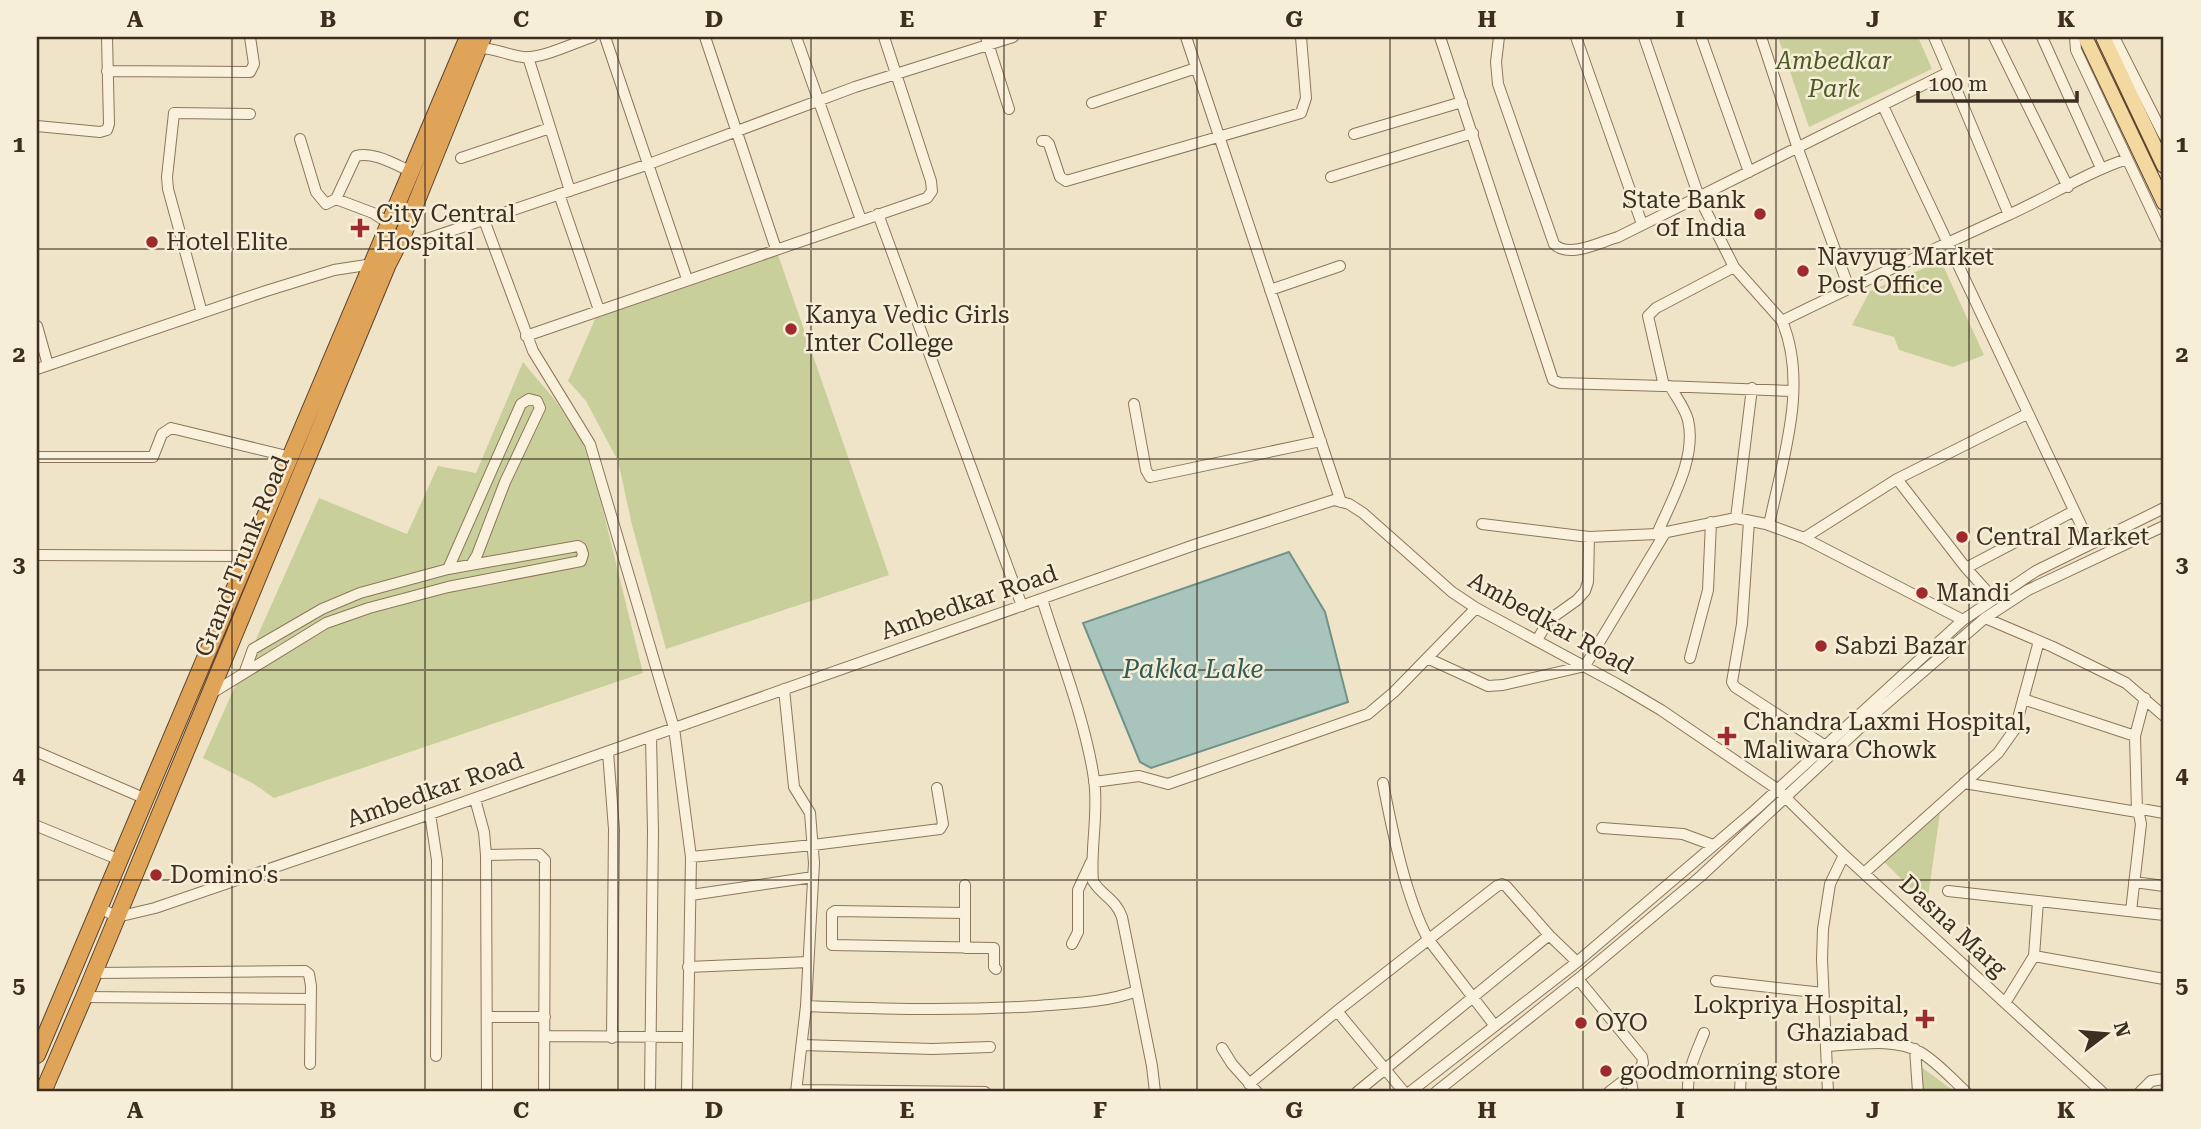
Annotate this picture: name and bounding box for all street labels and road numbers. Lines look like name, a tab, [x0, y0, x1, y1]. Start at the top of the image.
street label: Grand Trunk Road	[189, 451, 295, 661]
street label: Ambedkar Road	[877, 559, 1061, 645]
street label: Ambedkar Road	[1463, 566, 1639, 680]
street label: Ambedkar Road	[343, 747, 527, 833]
street label: Dasna Marg	[1894, 869, 2013, 983]

